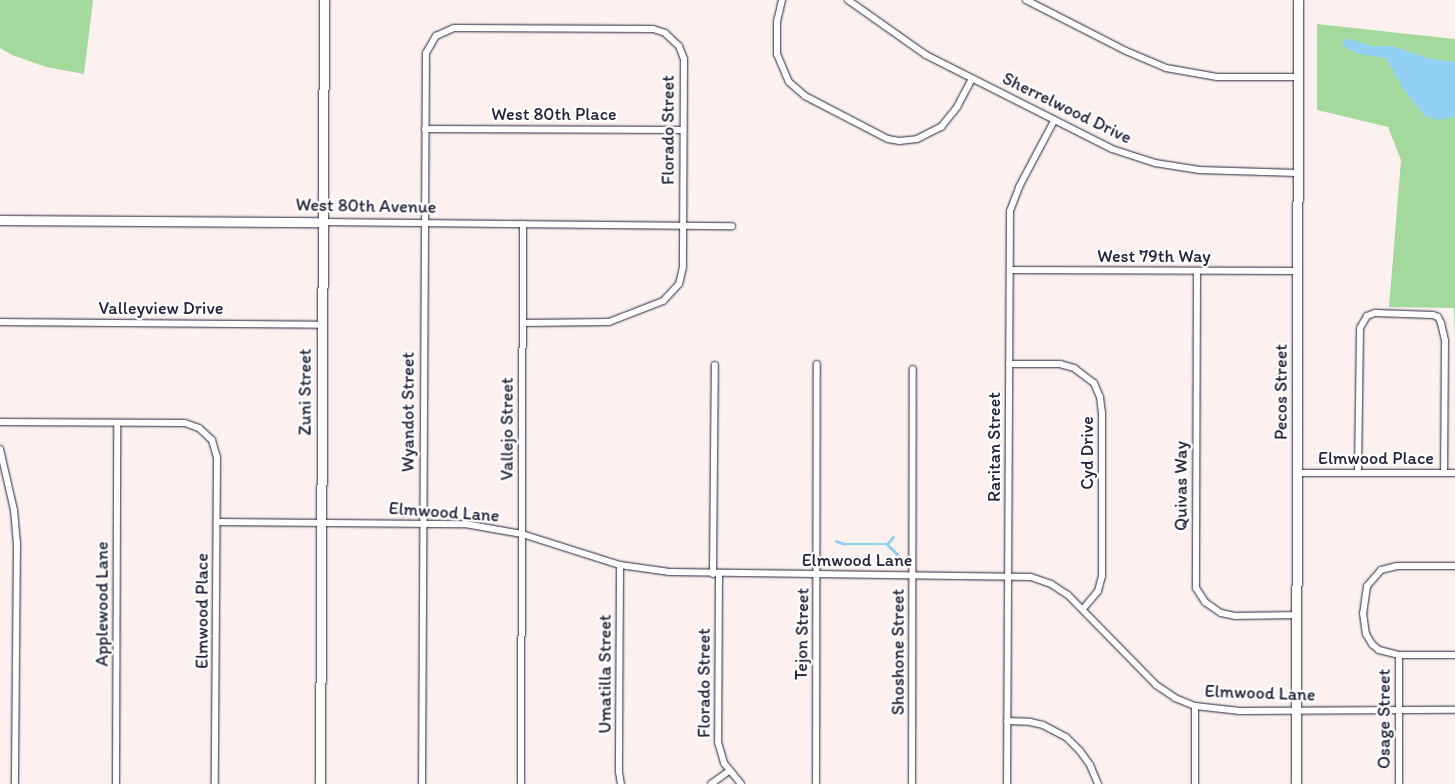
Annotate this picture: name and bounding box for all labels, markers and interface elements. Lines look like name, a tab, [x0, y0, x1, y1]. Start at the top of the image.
street label: Sherrelwood Drive	[999, 67, 1135, 149]
street label: Florado Street	[657, 75, 679, 185]
street label: West 80th Place	[492, 103, 616, 125]
street label: West 80th Avenue	[296, 194, 436, 218]
street label: West 79th Way	[1098, 245, 1210, 267]
street label: Valleyview Drive	[99, 297, 223, 319]
street label: Pecos Street	[1270, 344, 1292, 440]
street label: Zuni Street	[294, 349, 316, 435]
street label: Wyandot Street	[397, 352, 419, 472]
street label: Vallejo Street	[496, 377, 518, 481]
street label: Raritan Street	[983, 392, 1005, 502]
street label: Cyd Drive	[1076, 416, 1098, 490]
street label: Quivas Way	[1170, 441, 1192, 531]
street label: Elmwood Place	[1318, 447, 1434, 469]
street label: Elmwood Lane	[388, 497, 500, 527]
street label: Applewood Lane	[91, 541, 113, 667]
street label: Elmwood Lane	[801, 549, 913, 571]
street label: Elmwood Place	[191, 553, 213, 669]
street label: Tejon Street	[790, 588, 814, 680]
street label: Shoshone Street	[887, 589, 909, 715]
street label: Umatilla Street	[594, 615, 616, 733]
street label: Florado Street	[693, 628, 715, 738]
street label: Osage Street	[1373, 669, 1395, 769]
street label: Elmwood Lane	[1204, 680, 1316, 706]

